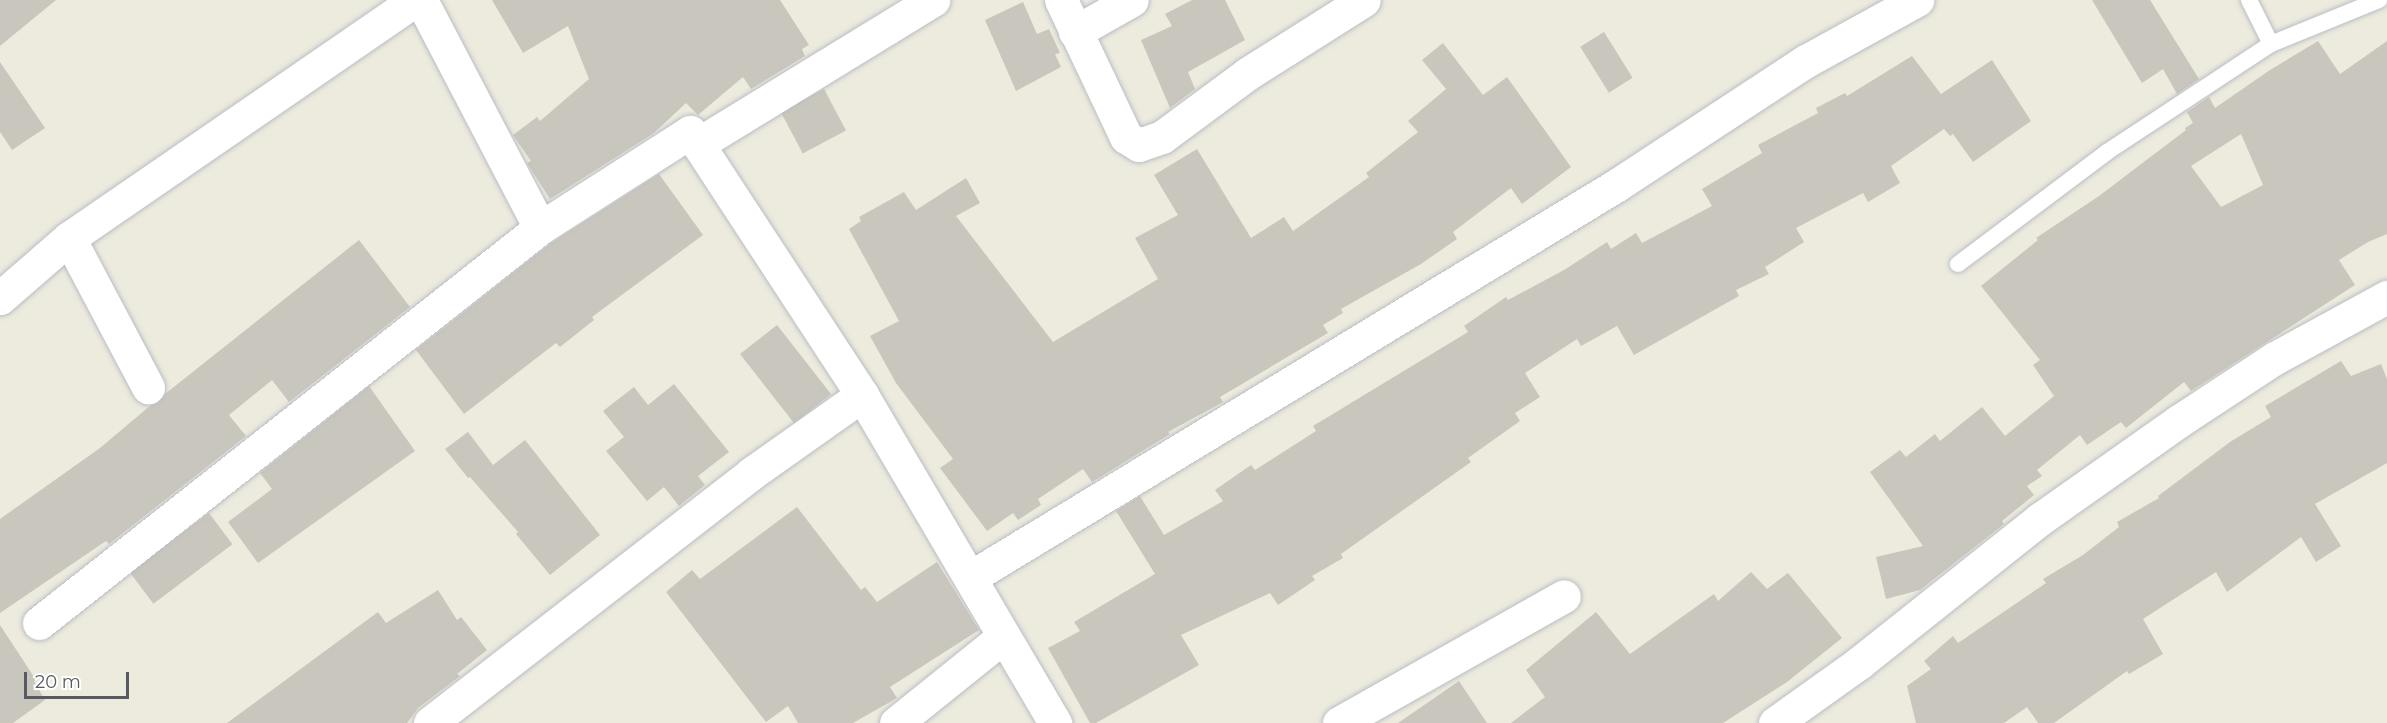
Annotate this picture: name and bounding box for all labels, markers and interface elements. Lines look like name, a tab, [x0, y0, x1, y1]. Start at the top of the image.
scale bar	[27, 660, 132, 698]
text: 20 m	[35, 671, 81, 693]

